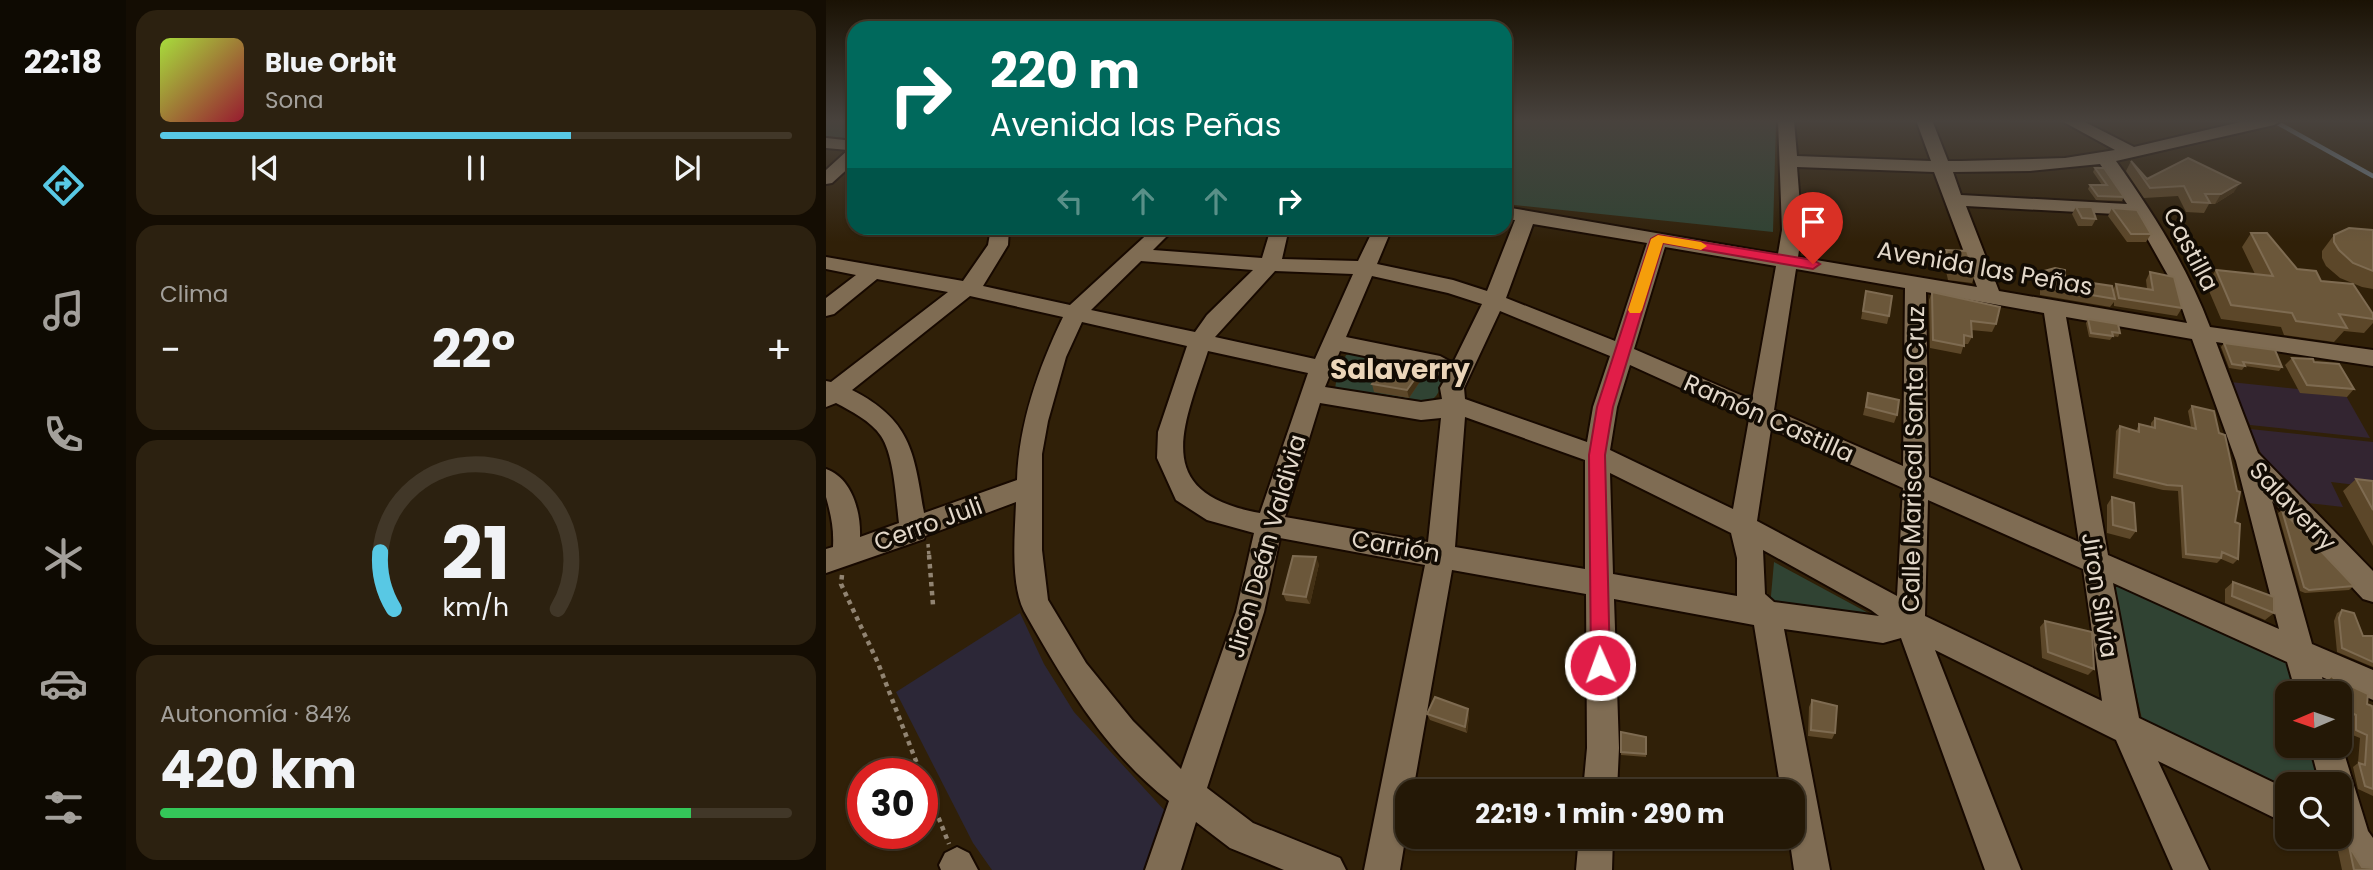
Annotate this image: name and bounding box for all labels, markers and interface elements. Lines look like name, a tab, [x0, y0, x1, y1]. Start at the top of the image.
text: 220 m	[990, 37, 1140, 105]
text: 22:18	[24, 39, 102, 84]
text: Blue Orbit	[265, 45, 396, 81]
icon: right	[875, 49, 966, 140]
text: Sona	[265, 84, 324, 116]
text: Avenida las Peñas	[990, 102, 1281, 147]
icon: previous	[246, 149, 284, 187]
icon: pause	[457, 149, 495, 187]
icon: next	[668, 149, 706, 187]
icon: directions	[39, 161, 88, 210]
icon: left	[1051, 182, 1089, 220]
icon: ahead	[1124, 182, 1162, 220]
icon: ahead	[1197, 182, 1235, 220]
icon: right	[1270, 182, 1308, 220]
pin	[1783, 192, 1843, 264]
street label: Castilla	[2155, 202, 2227, 296]
icon: arrive	[1794, 203, 1832, 241]
street label: Avenida las Peñas	[1874, 233, 2096, 303]
text: Clima	[160, 278, 228, 310]
icon: music	[39, 286, 88, 335]
street label: Calle Mariscal Santa Cruz	[1894, 306, 1932, 612]
text: 22°	[432, 313, 515, 386]
text: −	[160, 323, 181, 376]
text: +	[766, 323, 792, 376]
district label: Salaverry	[1330, 350, 1470, 389]
street label: Ramón Castilla	[1679, 366, 1859, 470]
icon: phone	[39, 410, 88, 459]
street label: Jiron Deán Valdivia	[1218, 431, 1314, 661]
street label: Salaverry	[2242, 454, 2344, 558]
street label: Cerro Juli	[869, 489, 987, 559]
text: 21	[442, 503, 510, 604]
street label: Carrión	[1349, 522, 1443, 570]
street label: Jiron Silvia	[2074, 530, 2126, 660]
icon: climate	[39, 534, 88, 583]
text: km/h	[443, 589, 509, 624]
position arrow	[1563, 628, 1637, 702]
icon: car	[39, 659, 88, 708]
north arrow	[2275, 681, 2352, 758]
map controls	[2275, 681, 2352, 849]
text: Autonomía · 84%	[160, 698, 351, 730]
text: 420 km	[160, 733, 357, 806]
speed limit sign: 30	[847, 758, 938, 849]
button: search	[2275, 772, 2352, 849]
icon: filters	[39, 783, 88, 832]
text: 22:19 · 1 min · 290 m	[1475, 796, 1725, 832]

